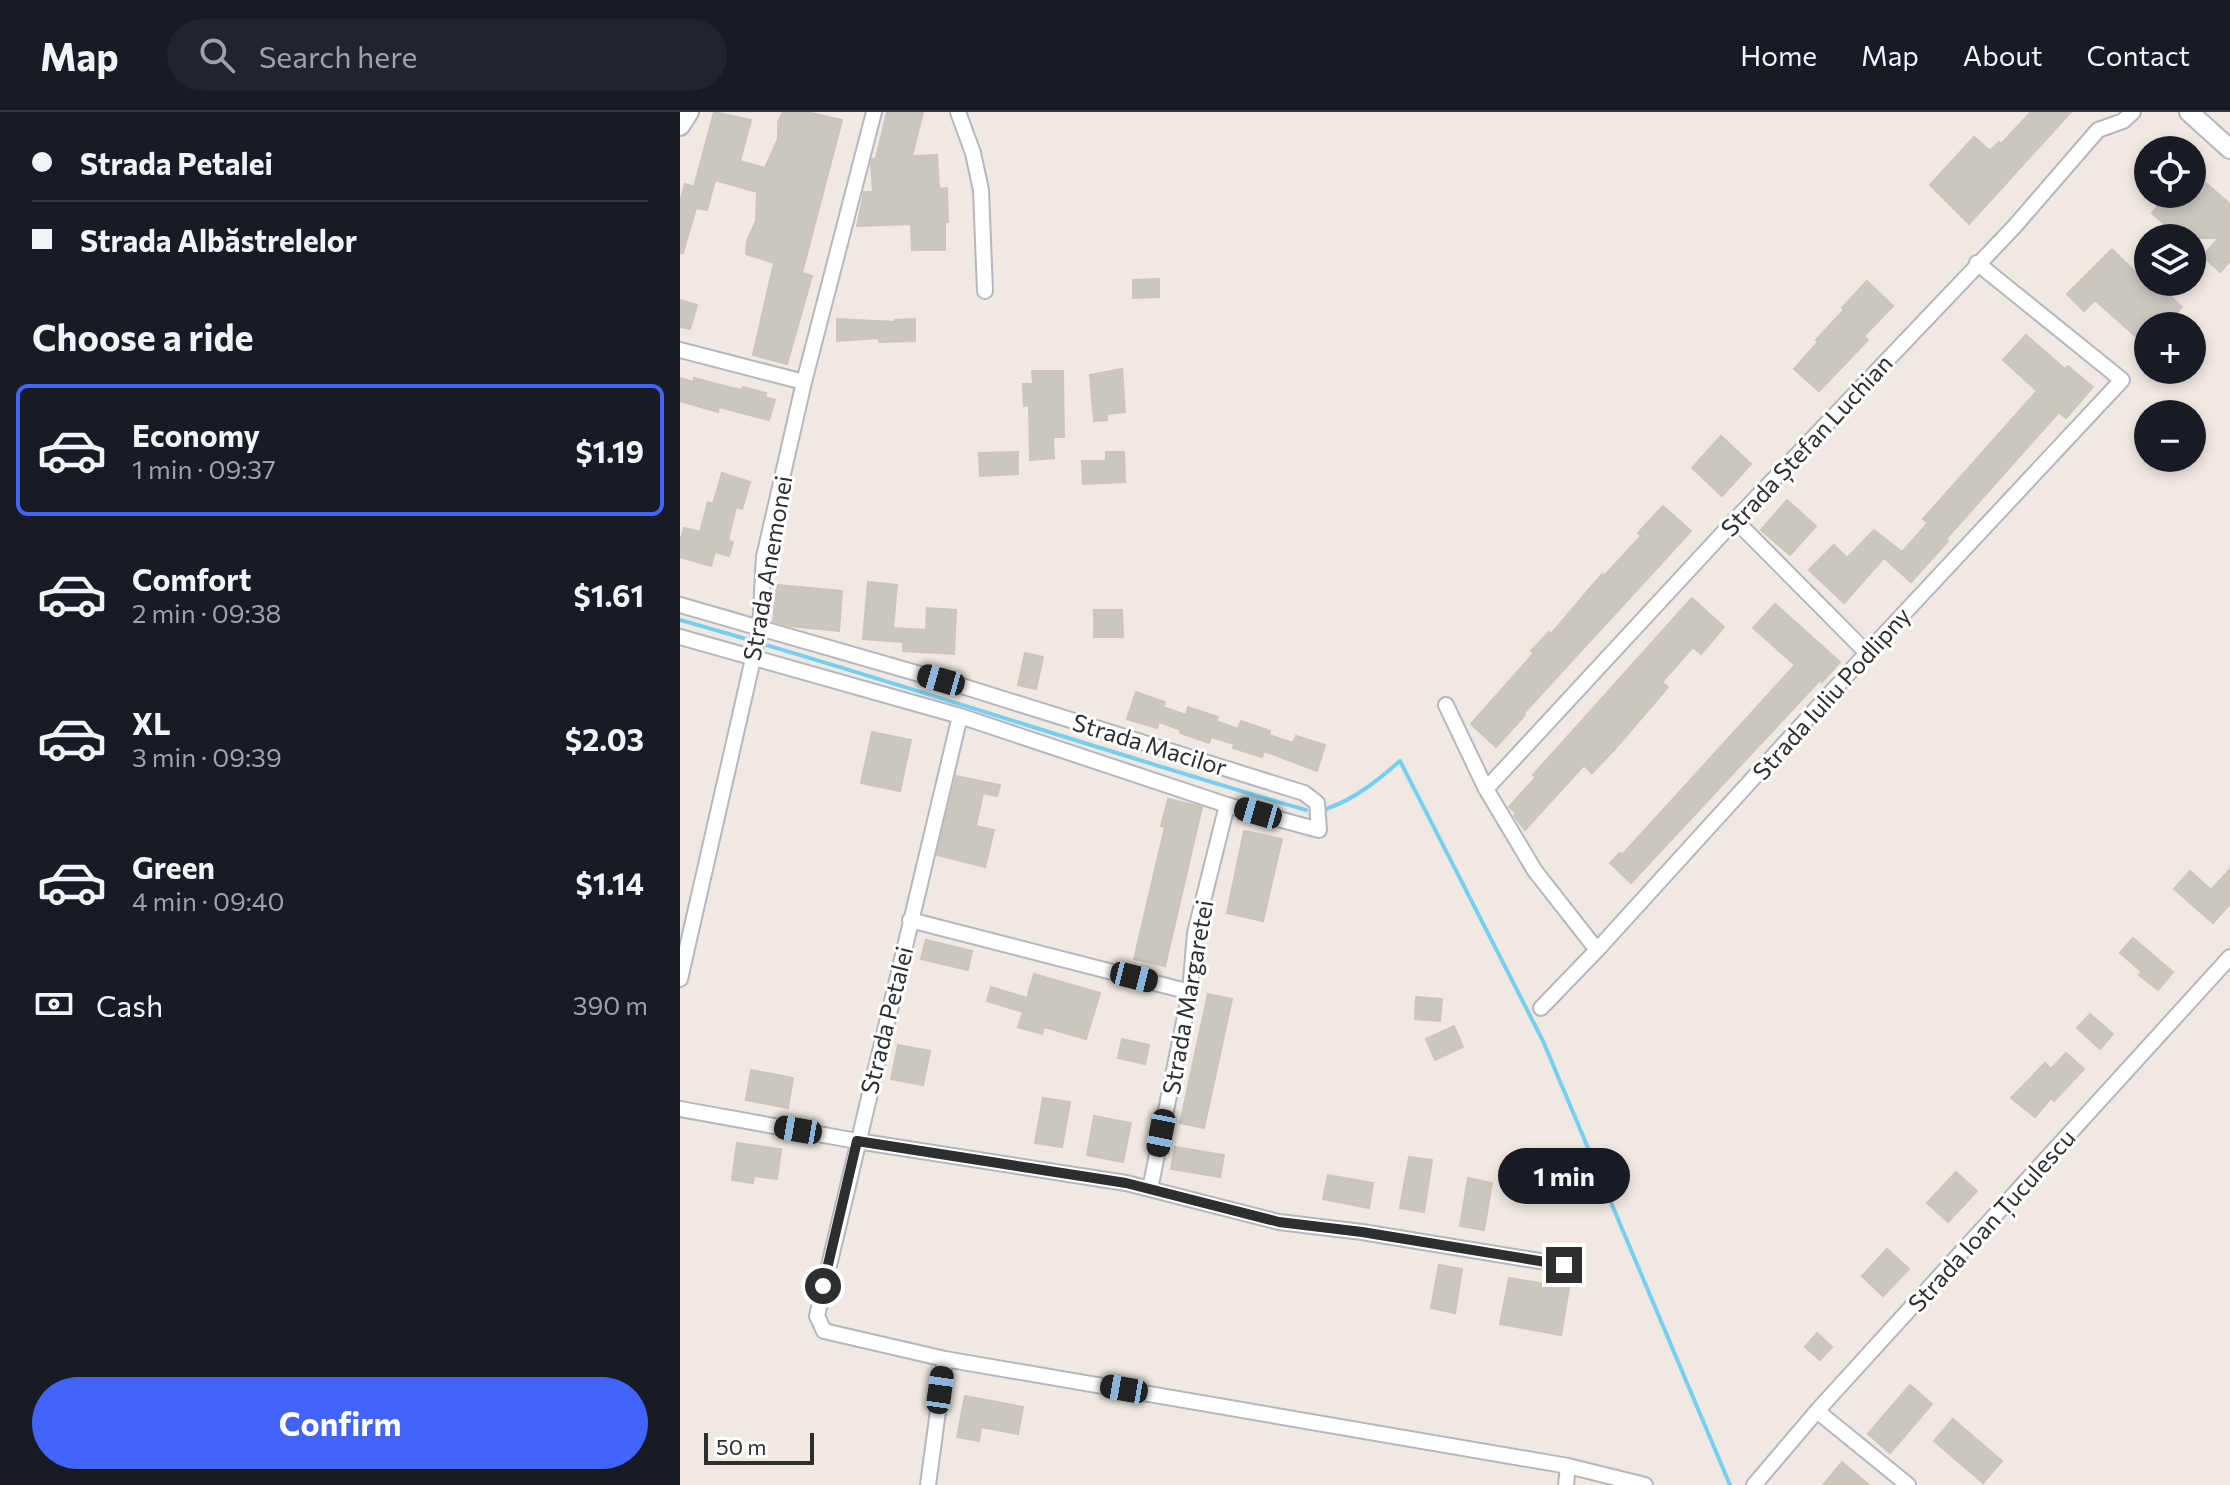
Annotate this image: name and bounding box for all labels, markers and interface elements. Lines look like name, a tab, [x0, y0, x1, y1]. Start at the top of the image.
search box	[167, 19, 727, 91]
text: Map	[40, 32, 119, 79]
icon: search	[195, 33, 239, 77]
text: Search here	[259, 37, 417, 74]
text: Home	[1740, 38, 1817, 72]
text: Map	[1861, 38, 1919, 72]
text: About	[1963, 38, 2043, 72]
text: Contact	[2087, 38, 2190, 72]
map controls	[2134, 136, 2206, 472]
button: locate	[2134, 136, 2206, 208]
text: Strada Petalei	[80, 144, 273, 181]
text: Strada Albăstrelelor	[80, 221, 357, 258]
button: layers	[2134, 224, 2206, 296]
button: +	[2134, 312, 2206, 384]
text: Choose a ride	[32, 314, 253, 358]
street label: Strada Ștefan Luchian	[1714, 348, 1899, 543]
button: −	[2134, 400, 2206, 472]
icon: car	[36, 414, 108, 486]
text: Economy	[132, 416, 260, 453]
text: $1.19	[575, 432, 644, 469]
text: 1 min · 09:37	[132, 453, 276, 484]
street label: Strada Anemonei	[736, 473, 798, 663]
icon: car	[36, 558, 108, 630]
text: Comfort	[132, 560, 251, 597]
text: $1.61	[574, 576, 644, 613]
text: 2 min · 09:38	[132, 597, 281, 628]
street label: Strada Iuliu Podlipny	[1746, 601, 1916, 785]
car	[915, 662, 967, 698]
icon: car	[36, 702, 108, 774]
text: XL	[132, 704, 171, 741]
street label: Strada Macilor	[1069, 707, 1231, 781]
text: $2.03	[565, 720, 644, 757]
text: 3 min · 09:39	[132, 741, 282, 772]
car	[1232, 795, 1284, 831]
icon: car	[36, 846, 108, 918]
text: Green	[132, 848, 215, 885]
text: $1.14	[575, 864, 644, 901]
text: 4 min · 09:40	[132, 885, 284, 916]
street label: Strada Margaretei	[1156, 897, 1218, 1097]
street label: Strada Petalei	[854, 943, 918, 1097]
car	[1108, 960, 1160, 994]
icon: cash	[32, 982, 76, 1026]
text: Cash	[96, 986, 163, 1023]
text: 390 m	[573, 989, 648, 1020]
car	[1145, 1107, 1177, 1159]
car	[772, 1114, 824, 1146]
street label: Strada Ioan Țuculescu	[1901, 1123, 2082, 1319]
callout: 1 min	[1498, 1149, 1630, 1205]
text: 1 min	[1533, 1160, 1595, 1191]
route end	[1546, 1247, 1582, 1283]
route start	[805, 1268, 841, 1304]
car	[925, 1365, 955, 1415]
car	[1098, 1373, 1150, 1405]
button: Confirm	[32, 1377, 648, 1469]
scale bar	[704, 1429, 814, 1465]
text: 50 m	[716, 1433, 766, 1460]

